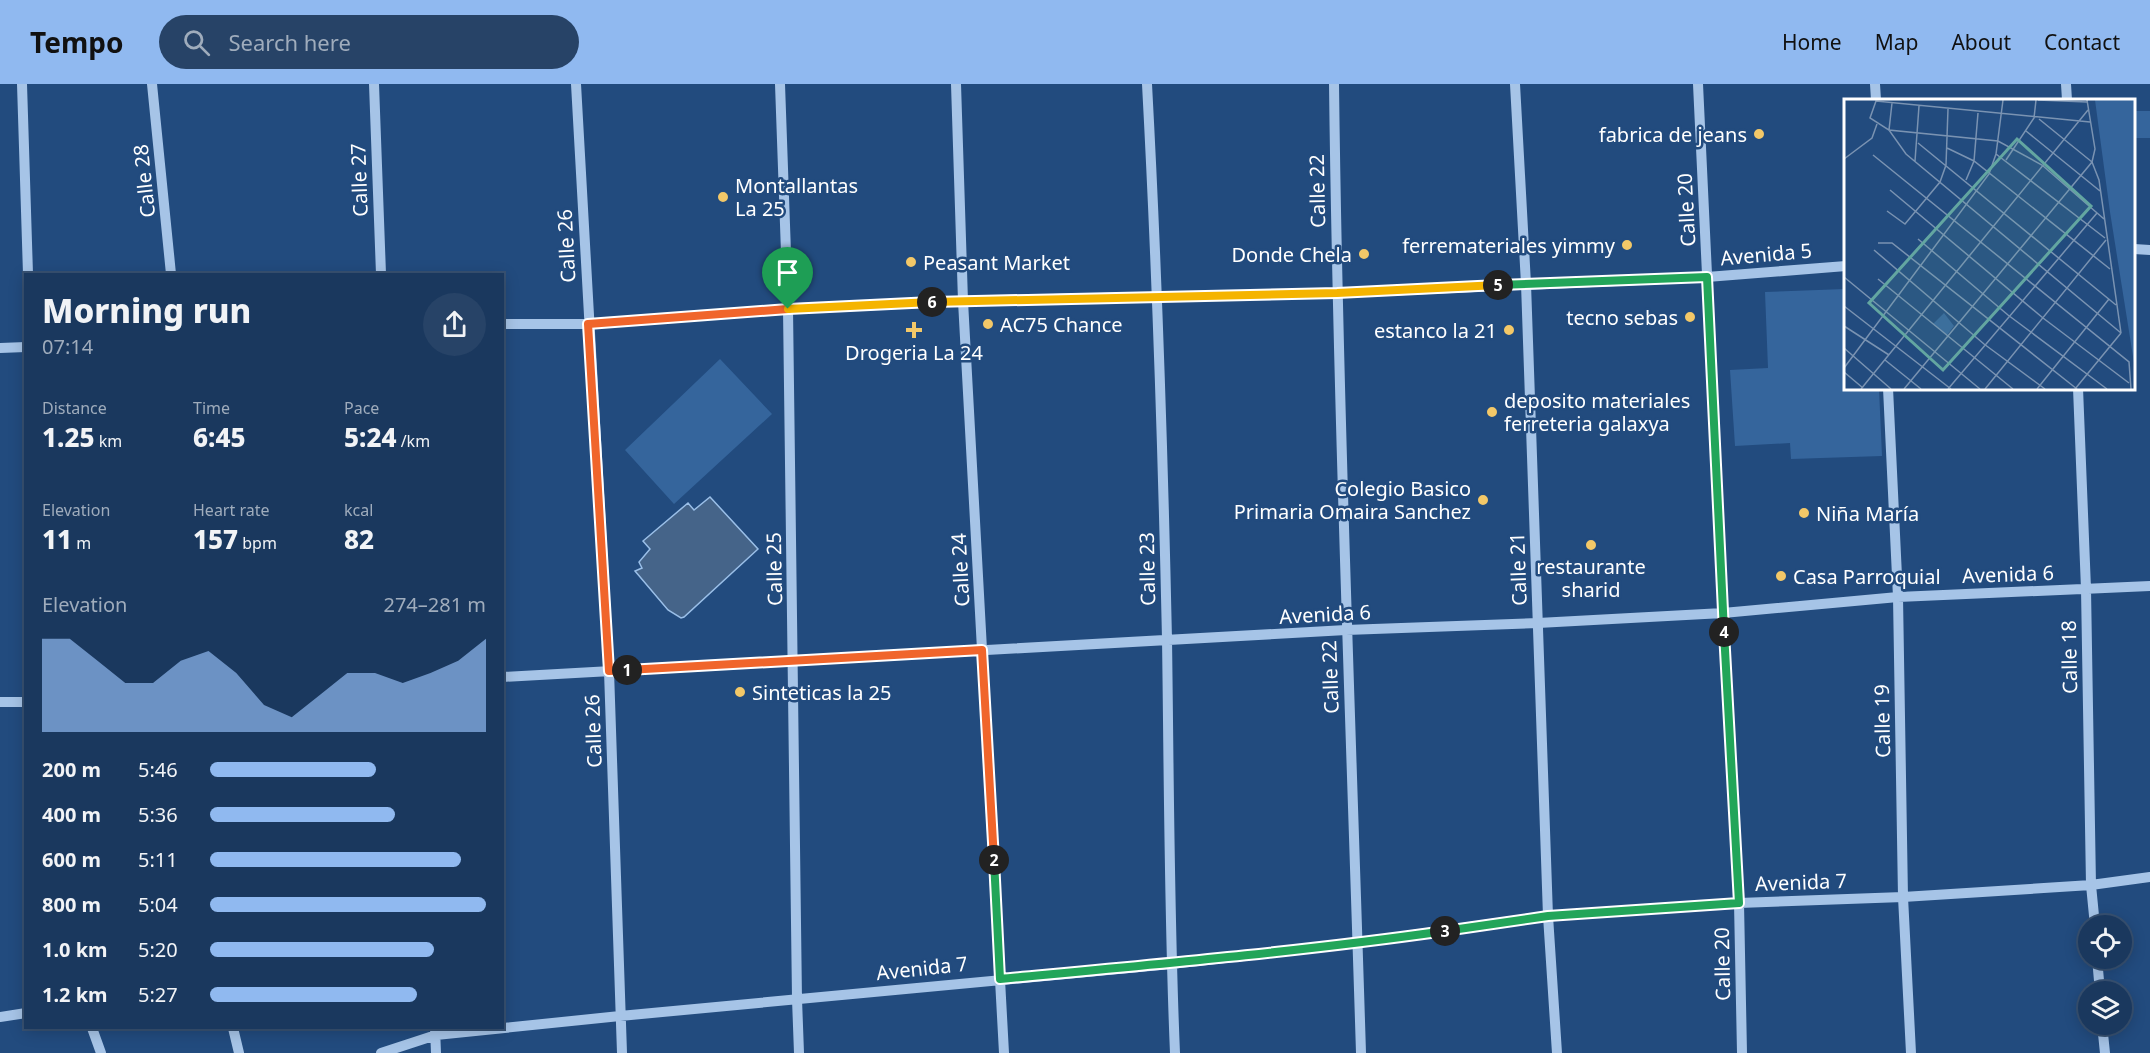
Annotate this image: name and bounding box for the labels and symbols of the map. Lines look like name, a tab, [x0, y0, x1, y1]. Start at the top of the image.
inset map	[1844, 99, 2135, 390]
place label: fabrica de jeans	[1599, 121, 1747, 148]
marker: fabrica de jeans	[1752, 127, 1766, 141]
street label: Calle 28	[127, 143, 161, 219]
street label: Calle 27	[344, 143, 374, 217]
street label: Calle 22	[1303, 154, 1331, 228]
place label: Montallantas La 25	[735, 172, 858, 222]
street label: Calle 20	[1671, 173, 1701, 247]
marker: Montallantas La 25	[716, 190, 730, 204]
street label: Calle 26	[551, 209, 581, 283]
place label: ferremateriales yimmy	[1402, 232, 1616, 259]
street label: Avenida 5	[1719, 237, 1813, 271]
marker: ferremateriales yimmy	[1620, 238, 1634, 252]
place label: Donde Chela	[1232, 241, 1352, 268]
pin	[762, 247, 813, 309]
marker: Donde Chela	[1357, 247, 1371, 261]
place label: Peasant Market	[923, 249, 1070, 276]
marker: Peasant Market	[904, 255, 918, 269]
pin: 5	[1483, 270, 1513, 300]
pin: 6	[917, 287, 947, 317]
place label: tecno sebas	[1566, 304, 1678, 331]
marker: tecno sebas	[1683, 310, 1697, 324]
place label: AC75 Chance	[1000, 311, 1123, 338]
marker: AC75 Chance	[981, 317, 995, 331]
place label: estanco la 21	[1374, 317, 1497, 344]
marker: Drogeria La 24	[907, 323, 921, 337]
marker: estanco la 21	[1502, 323, 1516, 337]
place label: Drogeria La 24	[845, 339, 983, 366]
place label: deposito materiales ferreteria galaxya	[1504, 387, 1690, 437]
marker: deposito materiales ferreteria galaxya	[1485, 405, 1499, 419]
place label: Colegio Basico Primaria Omaira Sanchez	[1234, 475, 1471, 525]
marker: Colegio Basico Primaria Omaira Sanchez	[1476, 493, 1490, 507]
place label: Niña María	[1816, 500, 1919, 527]
marker: Niña María	[1797, 506, 1811, 520]
street label: Calle 25	[760, 532, 788, 606]
street label: Calle 24	[945, 532, 975, 607]
street label: Calle 23	[1133, 532, 1161, 606]
street label: Calle 21	[1503, 532, 1533, 606]
marker: restaurante sharid	[1584, 538, 1598, 552]
place label: restaurante sharid	[1536, 553, 1646, 603]
street label: Avenida 6	[1962, 559, 2054, 589]
place label: Casa Parroquial	[1793, 563, 1941, 590]
marker: Casa Parroquial	[1774, 569, 1788, 583]
street label: Avenida 6	[1278, 598, 1372, 630]
pin: 4	[1709, 617, 1739, 647]
street label: Calle 18	[2055, 620, 2083, 694]
street label: Calle 22	[1315, 640, 1345, 714]
pin: 1	[612, 655, 642, 685]
place label: Sinteticas la 25	[752, 679, 891, 706]
street label: Calle 19	[1868, 684, 1896, 758]
marker: Sinteticas la 25	[733, 685, 747, 699]
street label: Calle 26	[578, 694, 608, 768]
pin: 2	[979, 845, 1009, 875]
street label: Avenida 7	[1755, 867, 1847, 897]
pin: 3	[1430, 916, 1460, 946]
street label: Calle 20	[1708, 927, 1736, 1001]
street label: Avenida 7	[875, 950, 969, 986]

